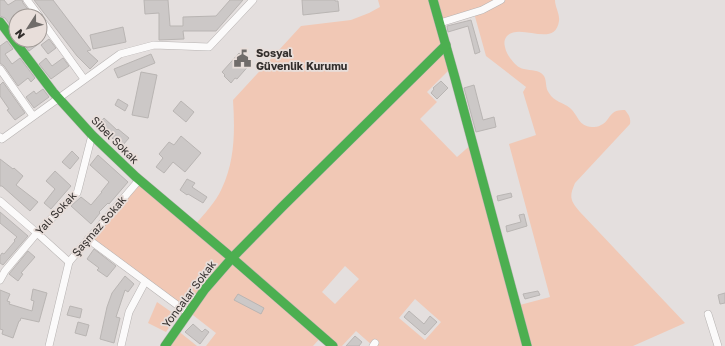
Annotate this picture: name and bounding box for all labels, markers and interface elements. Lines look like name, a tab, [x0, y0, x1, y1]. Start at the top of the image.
north arrow	[8, 8, 48, 48]
text: N	[12, 27, 27, 41]
place label: Sosyal Güvenlik Kurumu	[256, 46, 347, 72]
public building icon: Sosyal Güvenlik Kurumu	[233, 49, 253, 69]
street label: Sibel Sokak	[89, 113, 142, 166]
street label: Yalı Sokak	[33, 189, 79, 237]
street label: Şaşmaz Sokak	[69, 193, 128, 258]
street label: Yoncalar Sokak	[159, 258, 218, 330]

